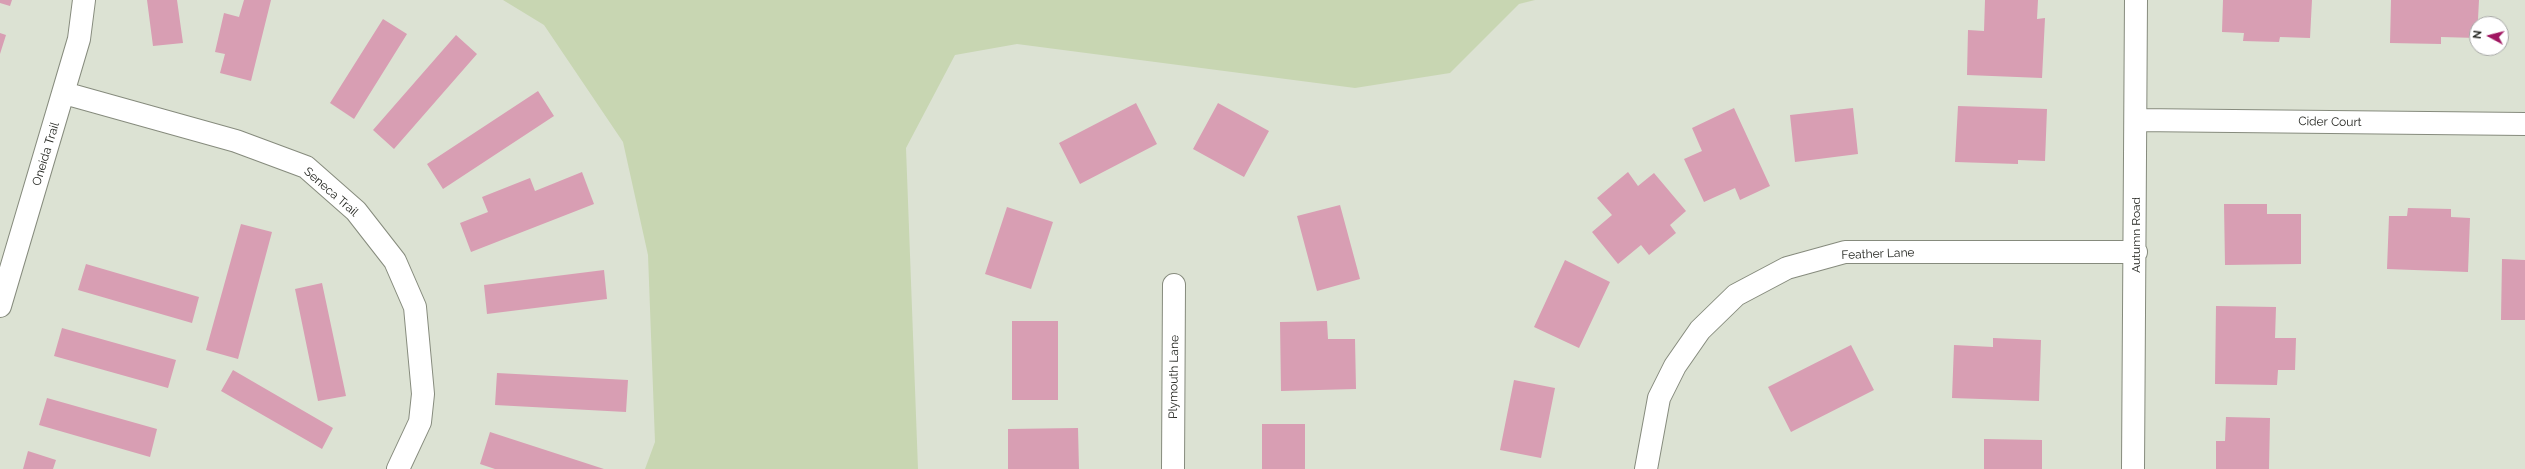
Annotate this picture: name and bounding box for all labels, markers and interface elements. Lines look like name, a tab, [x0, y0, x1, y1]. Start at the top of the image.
north arrow	[2469, 16, 2509, 56]
text: N	[2471, 30, 2485, 40]
street label: Cider Court	[2298, 114, 2362, 130]
street label: Oneida Trail	[30, 121, 62, 187]
street label: Seneca Trail	[301, 164, 361, 220]
street label: Autumn Road	[2129, 197, 2143, 273]
street label: Feather Lane	[1841, 246, 1915, 262]
street label: Plymouth Lane	[1166, 335, 1182, 419]

